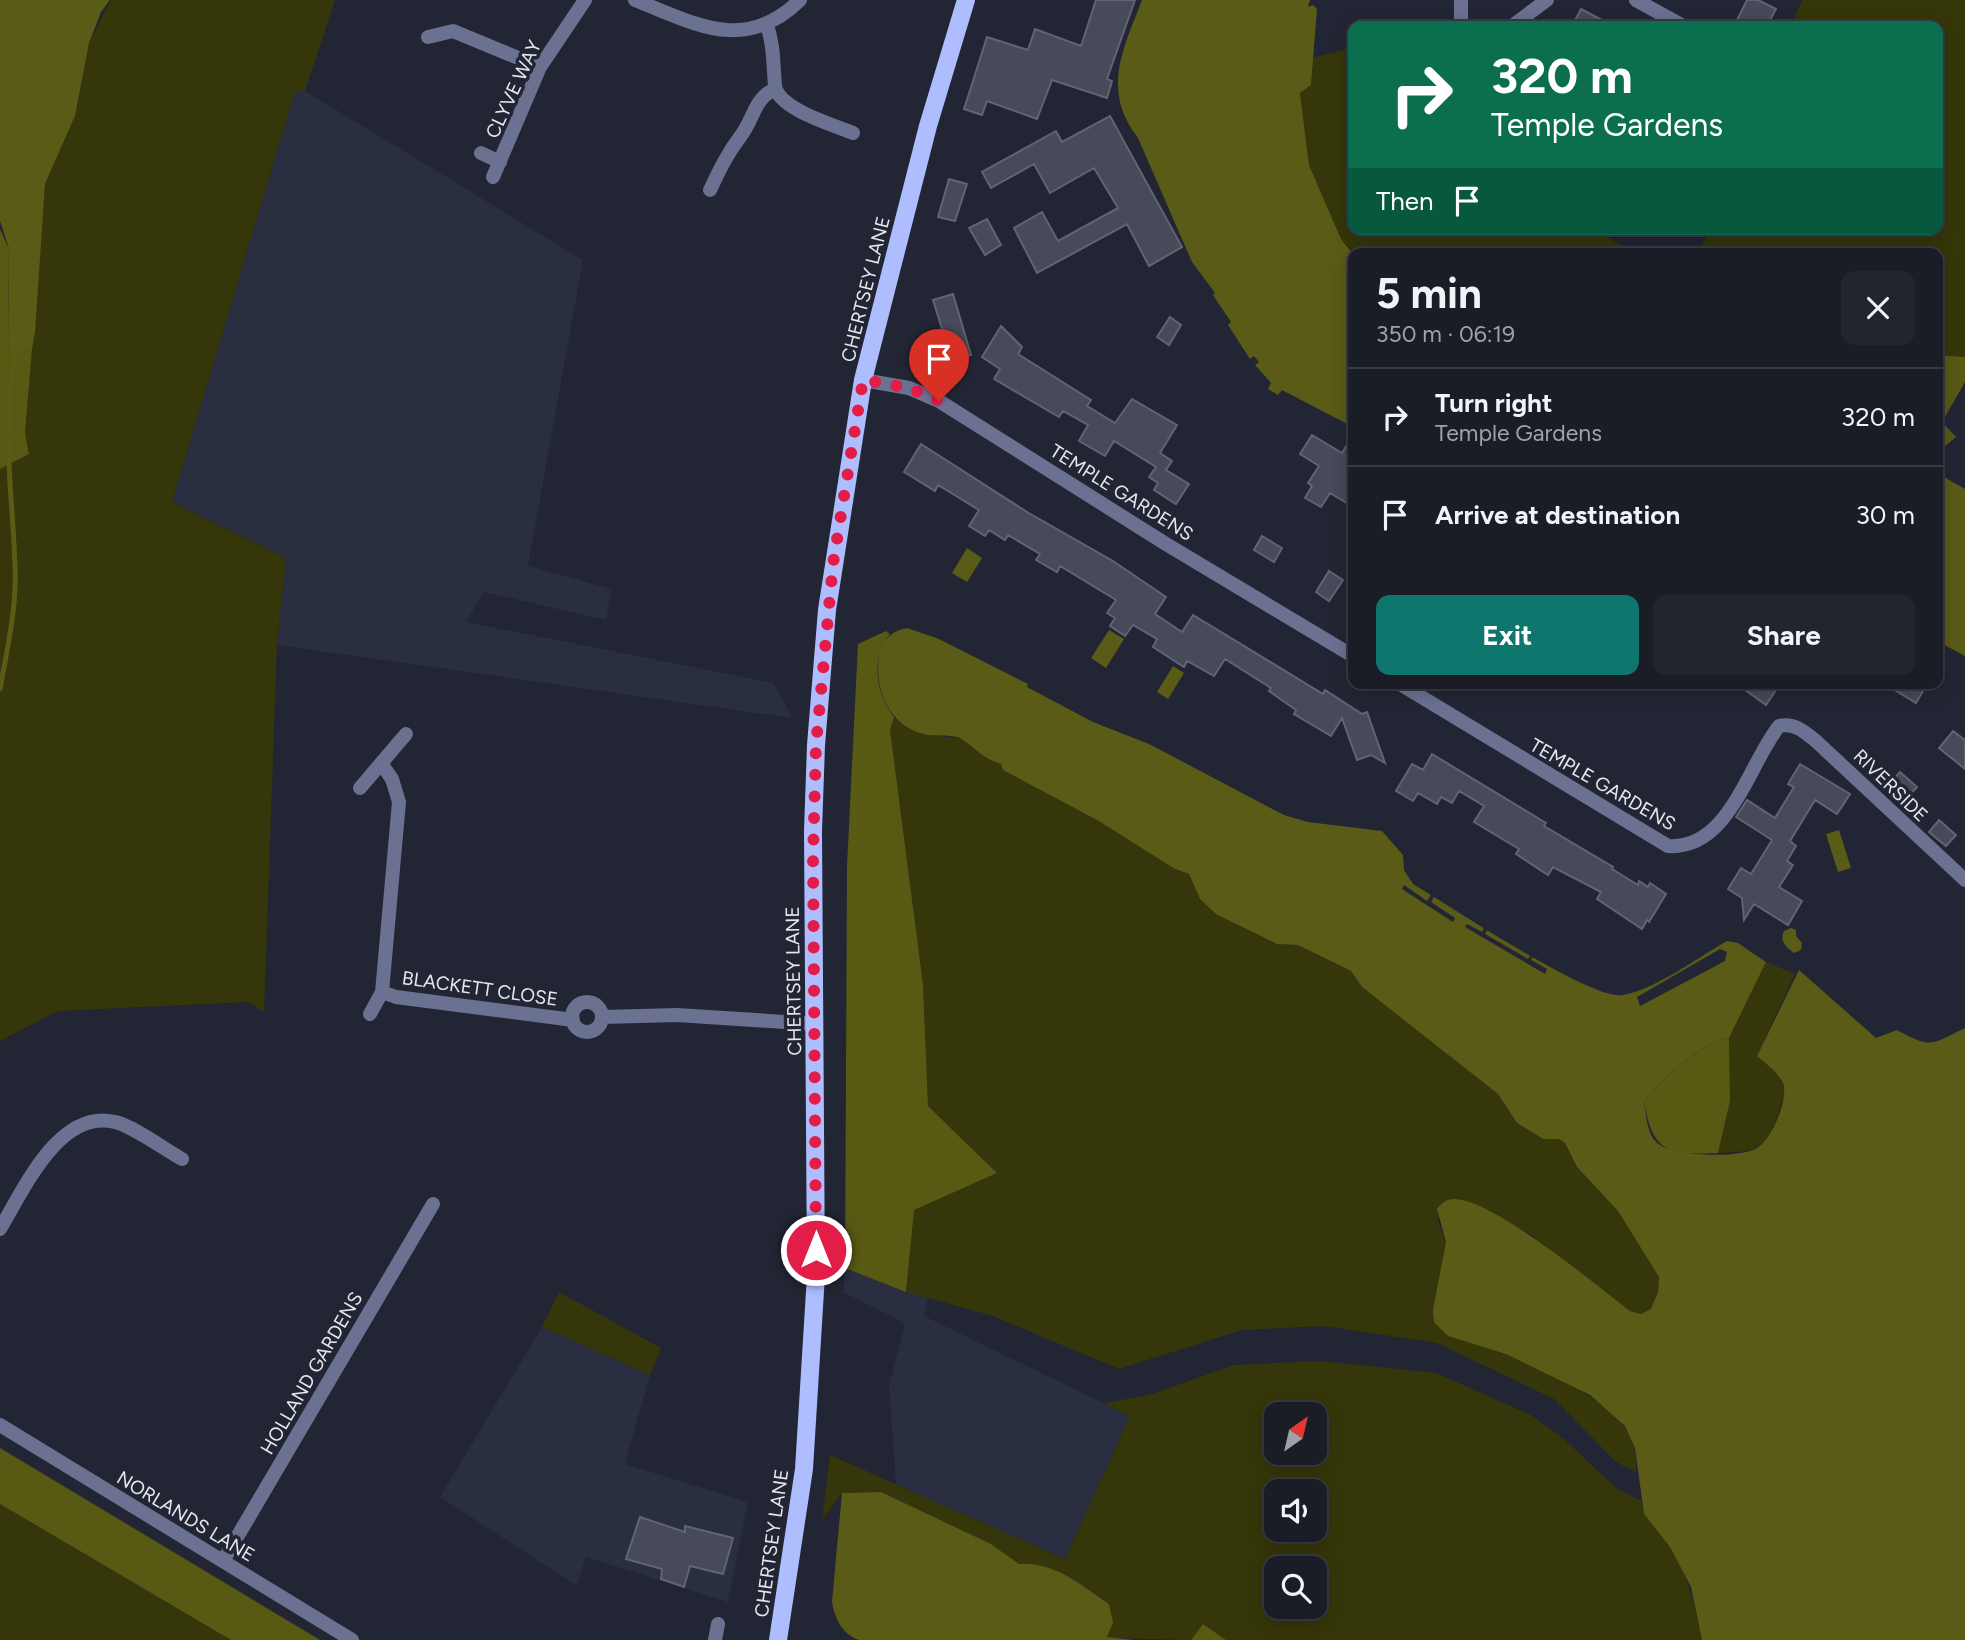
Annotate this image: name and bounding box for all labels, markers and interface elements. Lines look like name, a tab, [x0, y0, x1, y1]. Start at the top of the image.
street label: CLYVE WAY	[481, 36, 546, 142]
text: 320 m	[1491, 46, 1633, 105]
icon: right	[1376, 49, 1467, 140]
text: Temple Gardens	[1491, 106, 1723, 144]
icon: arrive	[1448, 182, 1486, 220]
text: Then	[1376, 185, 1434, 217]
street label: CHERTSEY LANE	[836, 214, 895, 364]
text: 5 min	[1376, 268, 1482, 319]
button: close	[1841, 271, 1915, 345]
text: 350 m · 06:19	[1376, 320, 1515, 348]
pin	[909, 329, 969, 401]
icon: arrive	[920, 340, 958, 378]
text: Turn right	[1435, 387, 1552, 419]
icon: right	[1376, 398, 1414, 436]
text: 320 m	[1841, 401, 1915, 433]
text: Temple Gardens	[1435, 419, 1602, 447]
street label: TEMPLE GARDENS	[1046, 439, 1198, 546]
icon: arrive	[1376, 496, 1414, 534]
text: Arrive at destination	[1435, 499, 1680, 531]
text: 30 m	[1856, 499, 1915, 531]
button: Exit	[1376, 595, 1639, 675]
button: Share	[1653, 595, 1915, 675]
street label: TEMPLE GARDENS	[1526, 733, 1680, 835]
street label: RIVERSIDE	[1849, 744, 1933, 826]
street label: CHERTSEY LANE	[781, 906, 806, 1056]
street label: BLACKETT CLOSE	[401, 966, 559, 1011]
position arrow	[779, 1213, 853, 1287]
street label: HOLLAND GARDENS	[256, 1288, 367, 1459]
north arrow	[1264, 1402, 1326, 1465]
map controls	[1264, 1402, 1327, 1619]
street label: NORLANDS LANE	[113, 1466, 259, 1567]
street label: CHERTSEY LANE	[750, 1468, 793, 1619]
button: sound	[1264, 1479, 1327, 1542]
button: search	[1264, 1556, 1327, 1619]

